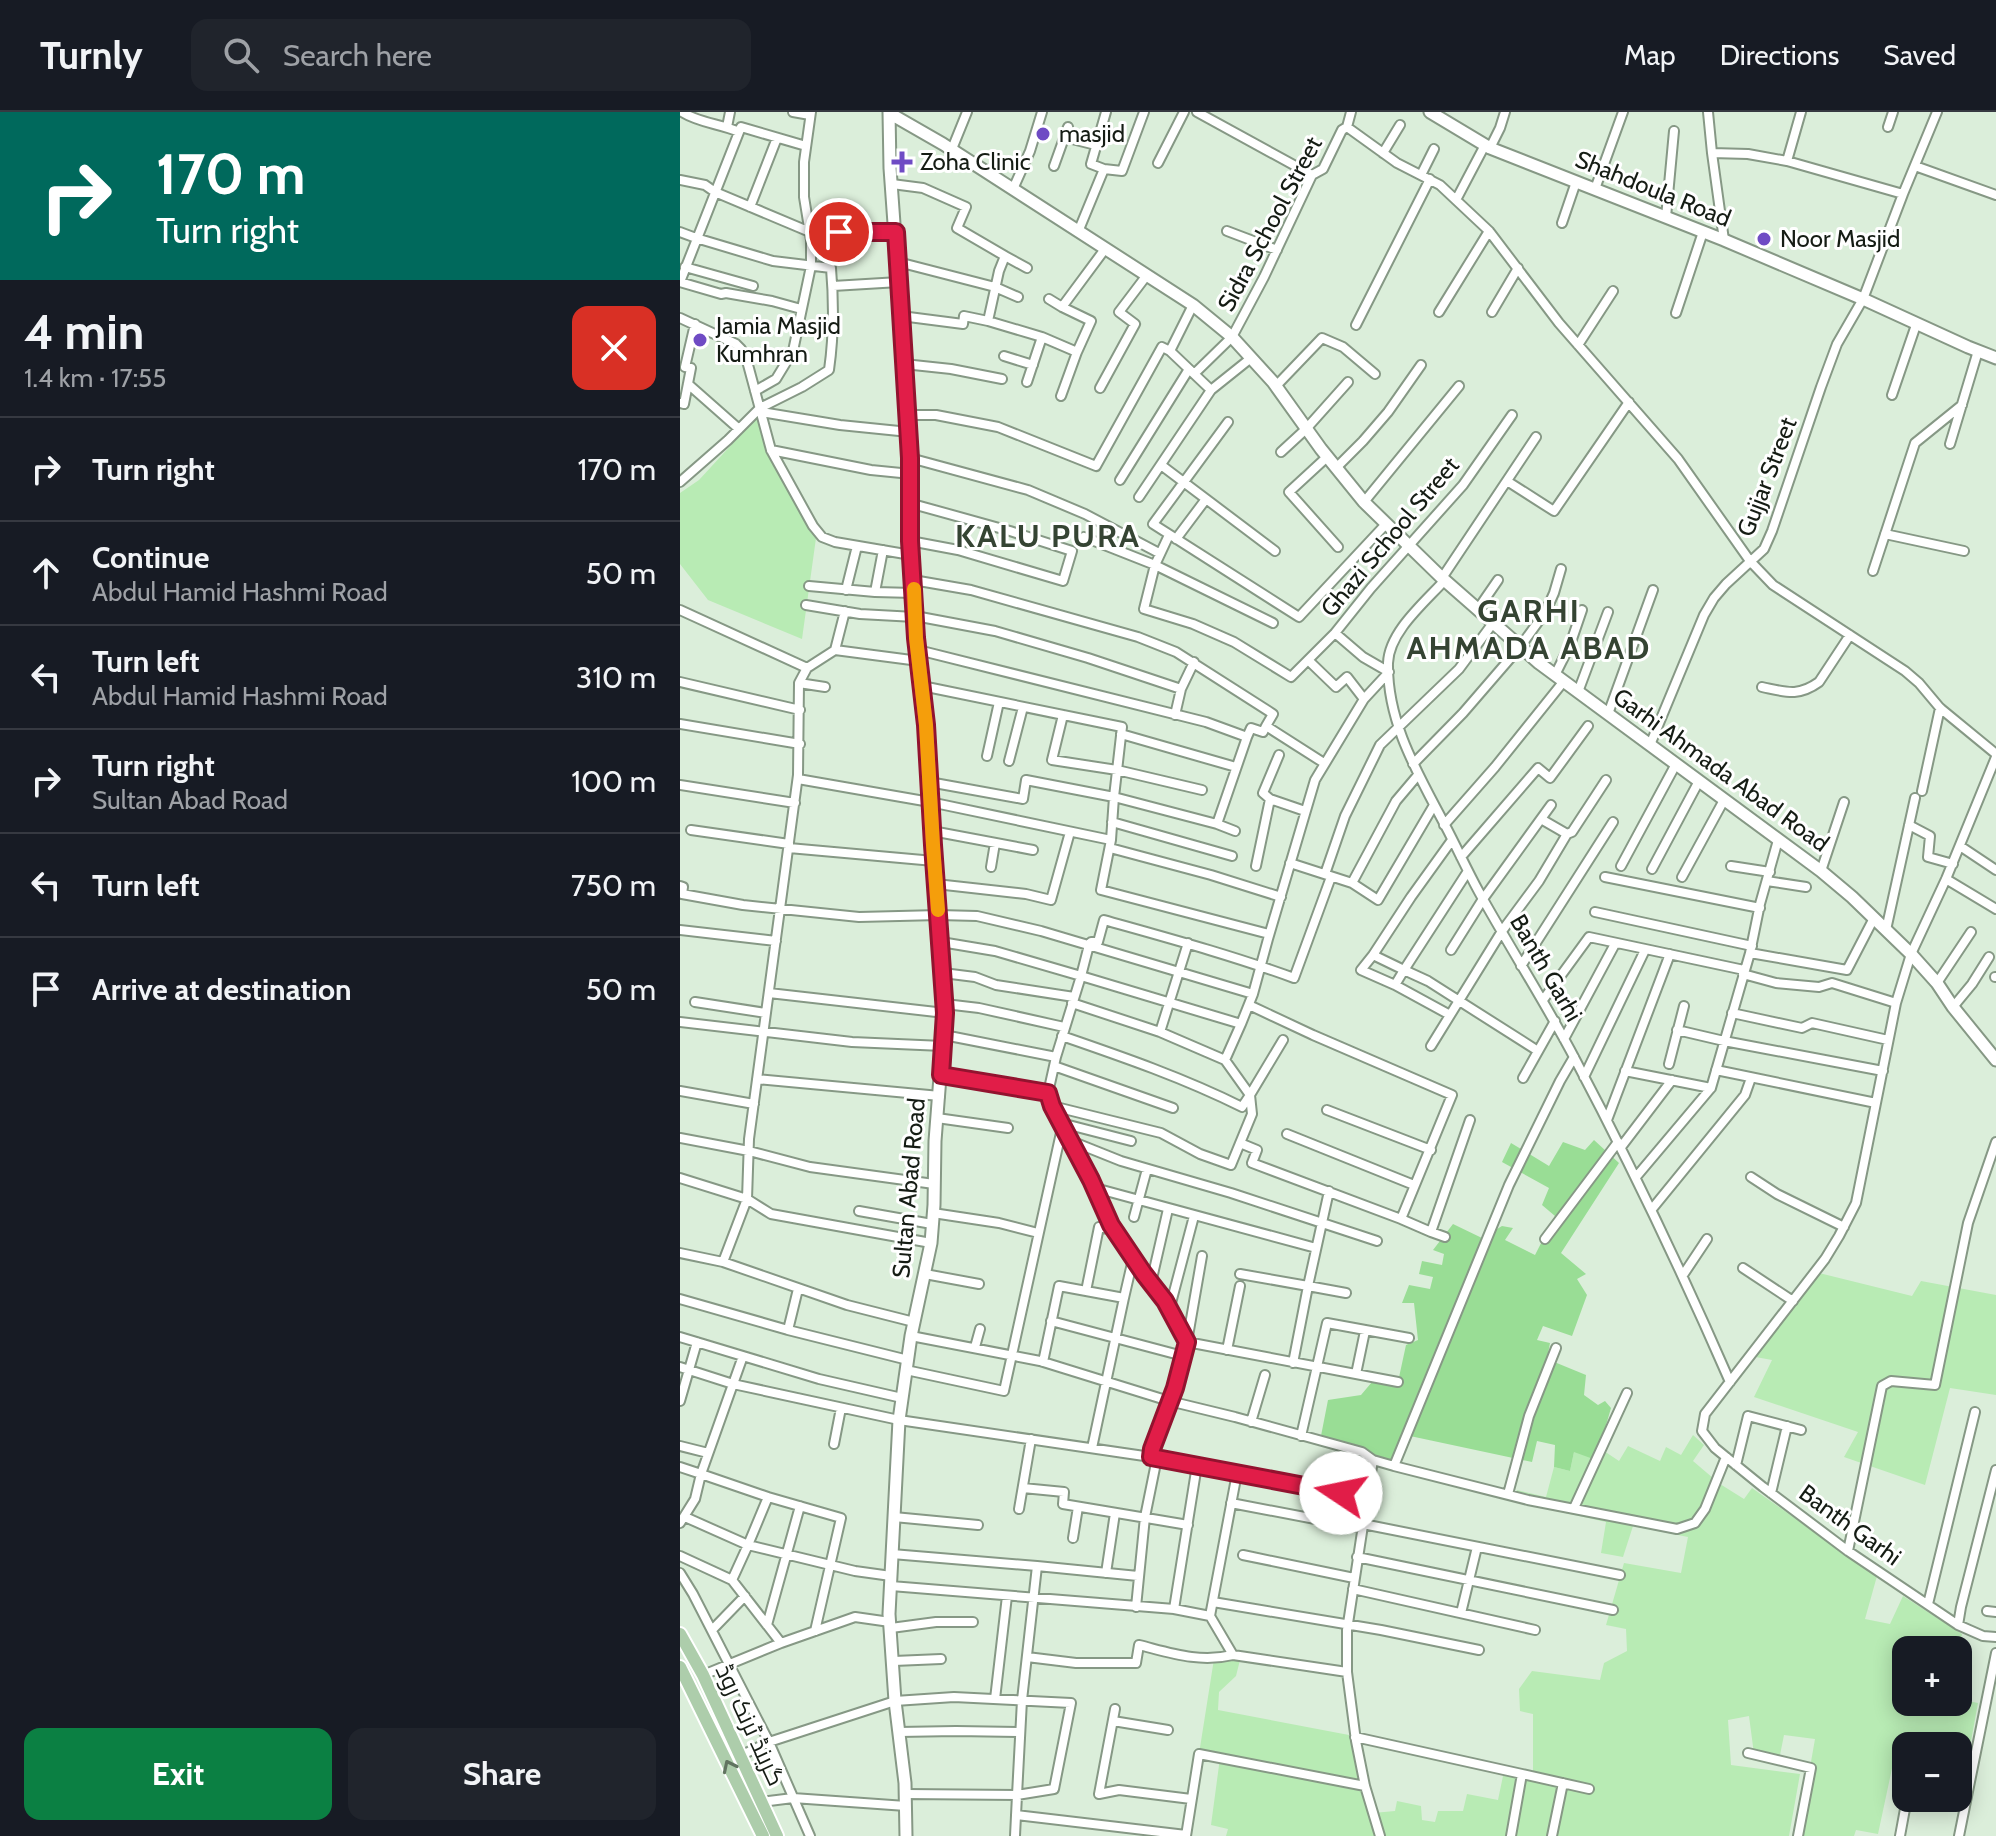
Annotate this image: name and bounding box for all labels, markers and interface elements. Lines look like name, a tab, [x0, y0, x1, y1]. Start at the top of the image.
search box	[191, 19, 751, 91]
text: Turnly	[40, 32, 143, 79]
icon: search	[219, 33, 263, 77]
text: Search here	[283, 37, 432, 74]
text: Map	[1624, 38, 1676, 72]
text: Directions	[1720, 38, 1839, 72]
text: Saved	[1883, 38, 1956, 72]
place label: masjid	[1059, 119, 1125, 148]
marker: masjid	[1034, 125, 1052, 143]
street label: Sidra School Street	[1211, 131, 1328, 316]
text: 170 m	[156, 140, 306, 208]
icon: right	[24, 144, 128, 248]
street label: Shahdoula Road	[1571, 144, 1735, 233]
place label: Zoha Clinic	[920, 147, 1031, 176]
marker: Zoha Clinic	[891, 151, 913, 173]
pin	[805, 198, 873, 266]
text: Turn right	[156, 208, 299, 252]
icon: arrive	[817, 210, 861, 254]
place label: Noor Masjid	[1780, 224, 1900, 253]
marker: Noor Masjid	[1755, 230, 1773, 248]
text: 4 min	[24, 303, 144, 361]
button: close	[572, 306, 656, 390]
place label: Jamia Masjid Kumhran	[715, 311, 841, 368]
marker: Jamia Masjid Kumhran	[691, 331, 709, 349]
text: 1.4 km · 17:55	[24, 362, 166, 394]
street label: Gujjar Street	[1731, 413, 1802, 540]
icon: right	[24, 447, 68, 491]
text: Turn right	[92, 451, 215, 488]
text: 170 m	[577, 451, 656, 488]
street label: Ghazi School Street	[1314, 451, 1465, 622]
district label: KALU PURA	[955, 516, 1141, 555]
text: Continue	[92, 539, 209, 576]
icon: ahead	[24, 551, 68, 595]
text: 50 m	[586, 555, 656, 592]
text: Abdul Hamid Hashmi Road	[92, 576, 388, 608]
district label: GARHI AHMADA ABAD	[1407, 591, 1651, 667]
text: Turn left	[92, 643, 200, 680]
icon: left	[24, 655, 68, 699]
text: 310 m	[576, 659, 656, 696]
text: Abdul Hamid Hashmi Road	[92, 680, 388, 712]
street label: Garhi Ahmada Abad Road	[1608, 682, 1835, 858]
text: Turn right	[92, 747, 215, 784]
icon: right	[24, 759, 68, 803]
text: 100 m	[571, 763, 656, 800]
text: Sultan Abad Road	[92, 784, 288, 816]
icon: left	[24, 863, 68, 907]
text: Turn left	[92, 867, 200, 904]
text: 750 m	[571, 867, 656, 904]
street label: Banth Garhi	[1504, 909, 1589, 1026]
icon: arrive	[24, 967, 68, 1011]
text: Arrive at destination	[92, 971, 352, 1008]
text: 50 m	[586, 971, 656, 1008]
street label: Sultan Abad Road	[886, 1097, 931, 1279]
position arrow	[1299, 1451, 1383, 1535]
street label: Banth Garhi	[1794, 1478, 1907, 1571]
map controls	[1892, 1636, 1972, 1812]
button: +	[1892, 1636, 1972, 1716]
street label: گرینڈ ٹرنک روڈ	[710, 1659, 791, 1790]
button: Exit	[24, 1728, 332, 1820]
button: Share	[348, 1728, 656, 1820]
button: −	[1892, 1732, 1972, 1812]
one-way arrow	[723, 1760, 739, 1774]

